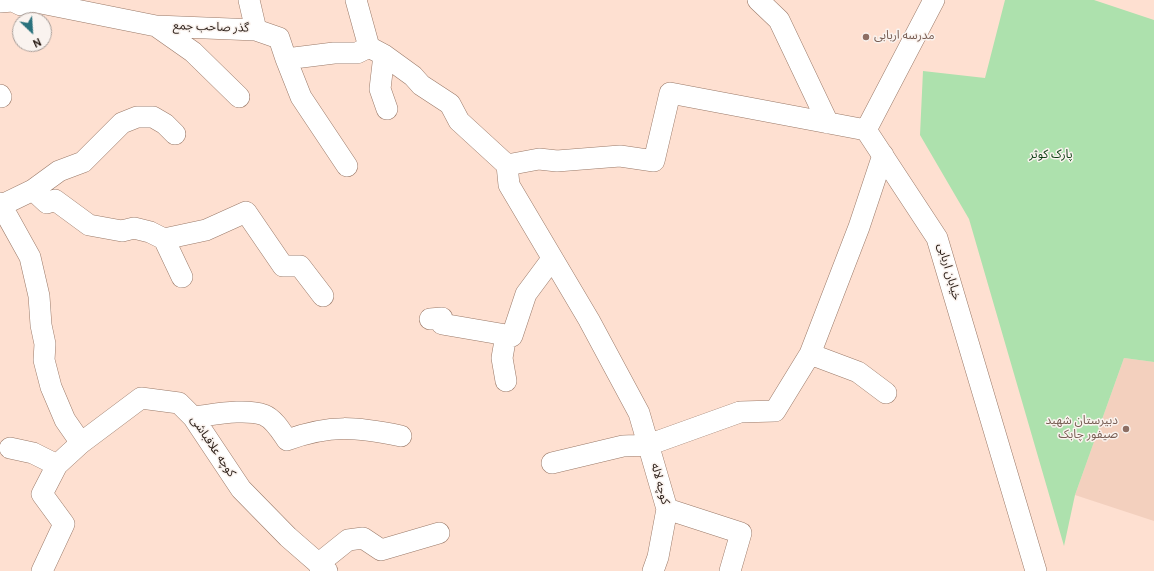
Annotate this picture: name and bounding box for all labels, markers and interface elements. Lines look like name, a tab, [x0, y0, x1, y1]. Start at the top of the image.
north arrow	[12, 12, 52, 52]
street label: گذر صاحب جمع	[173, 19, 249, 37]
place label: مدرسه اربابی	[874, 30, 934, 44]
marker: مدرسه اربابی	[861, 32, 871, 42]
text: N	[30, 34, 43, 50]
park label: پارک کوثر	[1029, 149, 1073, 163]
street label: خیابان اربابی	[933, 242, 963, 302]
street label: کوچه علافباشی	[186, 414, 238, 480]
place label: دبیرستان شهید صیفور چابک	[1045, 415, 1118, 443]
marker: دبیرستان شهید صیفور چابک	[1121, 424, 1131, 434]
street label: کوچه لاله	[647, 462, 671, 506]

